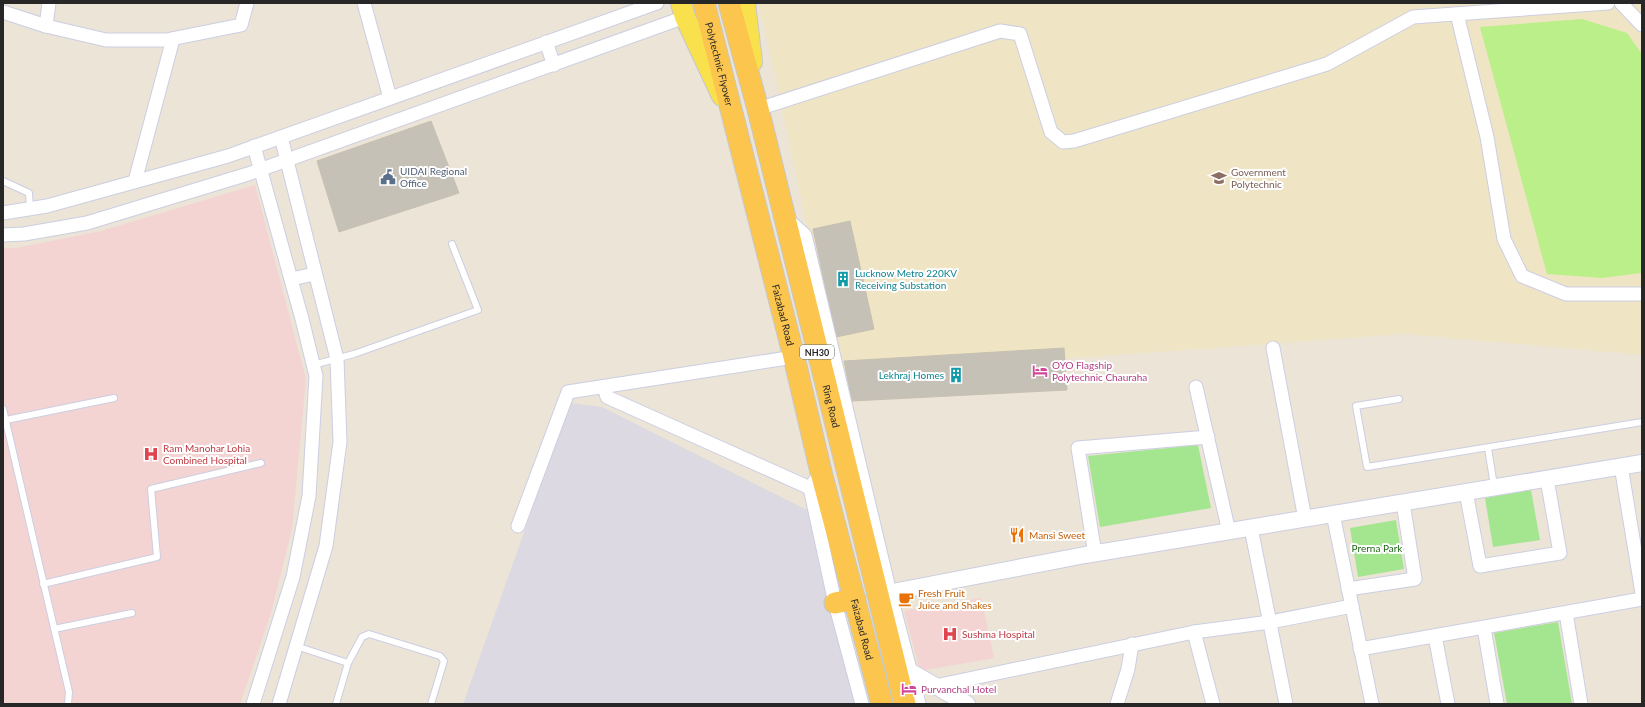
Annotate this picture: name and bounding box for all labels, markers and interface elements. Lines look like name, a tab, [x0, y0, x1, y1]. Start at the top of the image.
street label: Polytechnic Flyover	[703, 21, 736, 108]
place label: UIDAI Regional Office	[400, 165, 467, 189]
place label: Government Polytechnic	[1231, 166, 1286, 190]
public building icon: UIDAI Regional Office	[379, 168, 397, 186]
school or university icon: Government Polytechnic	[1210, 169, 1228, 187]
place label: Lucknow Metro 220KV Receiving Substation	[855, 267, 957, 291]
building icon: Lucknow Metro 220KV Receiving Substation	[834, 270, 852, 288]
street label: Faizabad Road	[770, 283, 797, 347]
road number: NH30	[800, 345, 834, 359]
place label: OYO Flagship Polytechnic Chauraha	[1052, 359, 1147, 383]
hotel icon: OYO Flagship Polytechnic Chauraha	[1031, 362, 1049, 380]
building icon: Lekhraj Homes	[947, 366, 965, 384]
place label: Lekhraj Homes	[879, 369, 944, 381]
street label: Ring Road	[820, 383, 843, 429]
place label: Ram Manohar Lohia Combined Hospital	[163, 442, 250, 466]
hospital icon: Ram Manohar Lohia Combined Hospital	[142, 445, 160, 463]
restaurant icon: Mansi Sweet	[1008, 526, 1026, 544]
place label: Mansi Sweet	[1029, 529, 1086, 541]
park label: Prerna Park	[1352, 542, 1403, 554]
place label: Fresh Fruit Juice and Shakes	[918, 587, 992, 611]
cafe icon: Fresh Fruit Juice and Shakes	[897, 590, 915, 608]
street label: Faizabad Road	[849, 597, 876, 661]
hospital icon: Sushma Hospital	[941, 625, 959, 643]
place label: Sushma Hospital	[962, 628, 1035, 640]
hotel icon: Purvanchal Hotel	[900, 680, 918, 698]
place label: Purvanchal Hotel	[921, 683, 996, 695]

